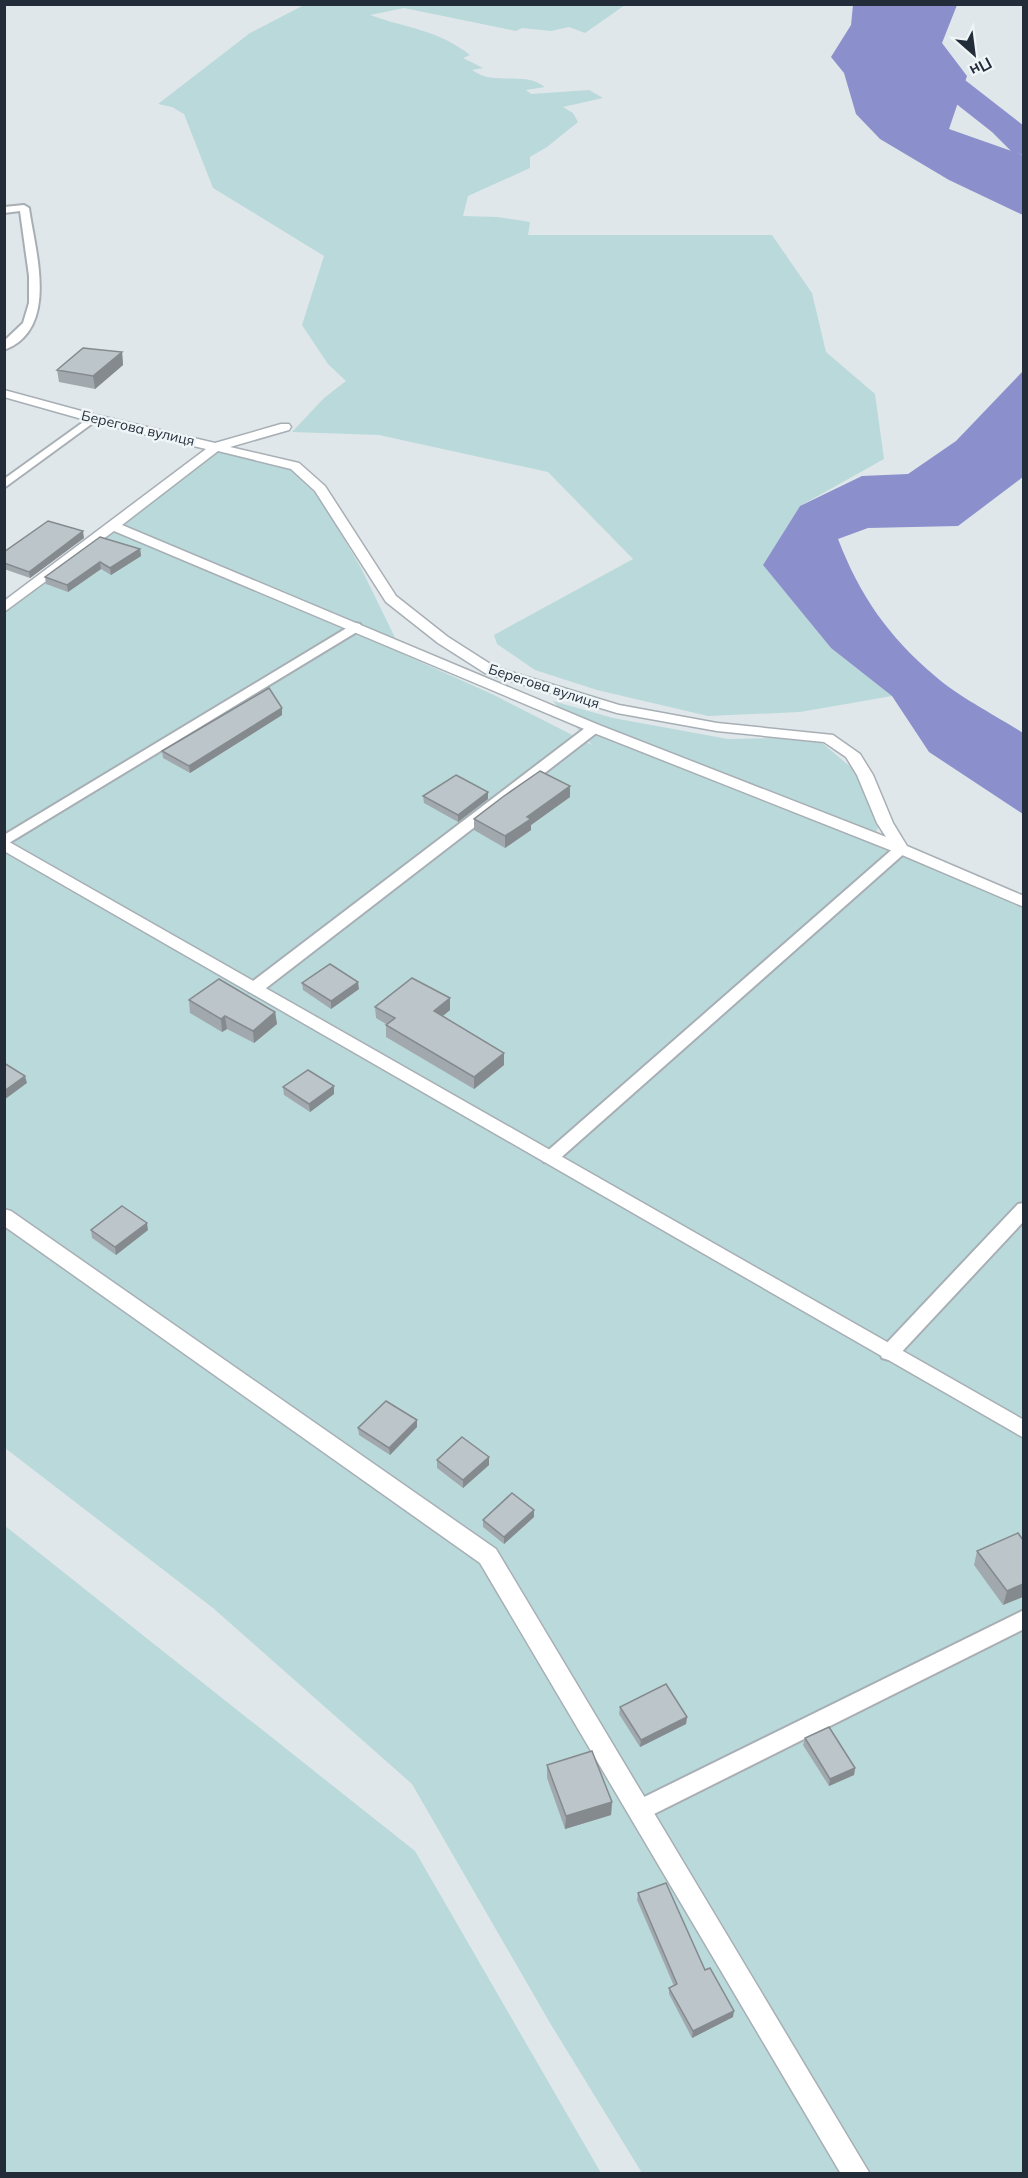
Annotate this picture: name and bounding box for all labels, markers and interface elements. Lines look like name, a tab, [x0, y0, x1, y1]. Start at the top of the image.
north arrow	[944, 24, 1004, 84]
text: Пн	[967, 53, 996, 81]
street label: Берегова вулиця	[80, 406, 196, 450]
street label: Берегова вулиця	[486, 660, 602, 712]

